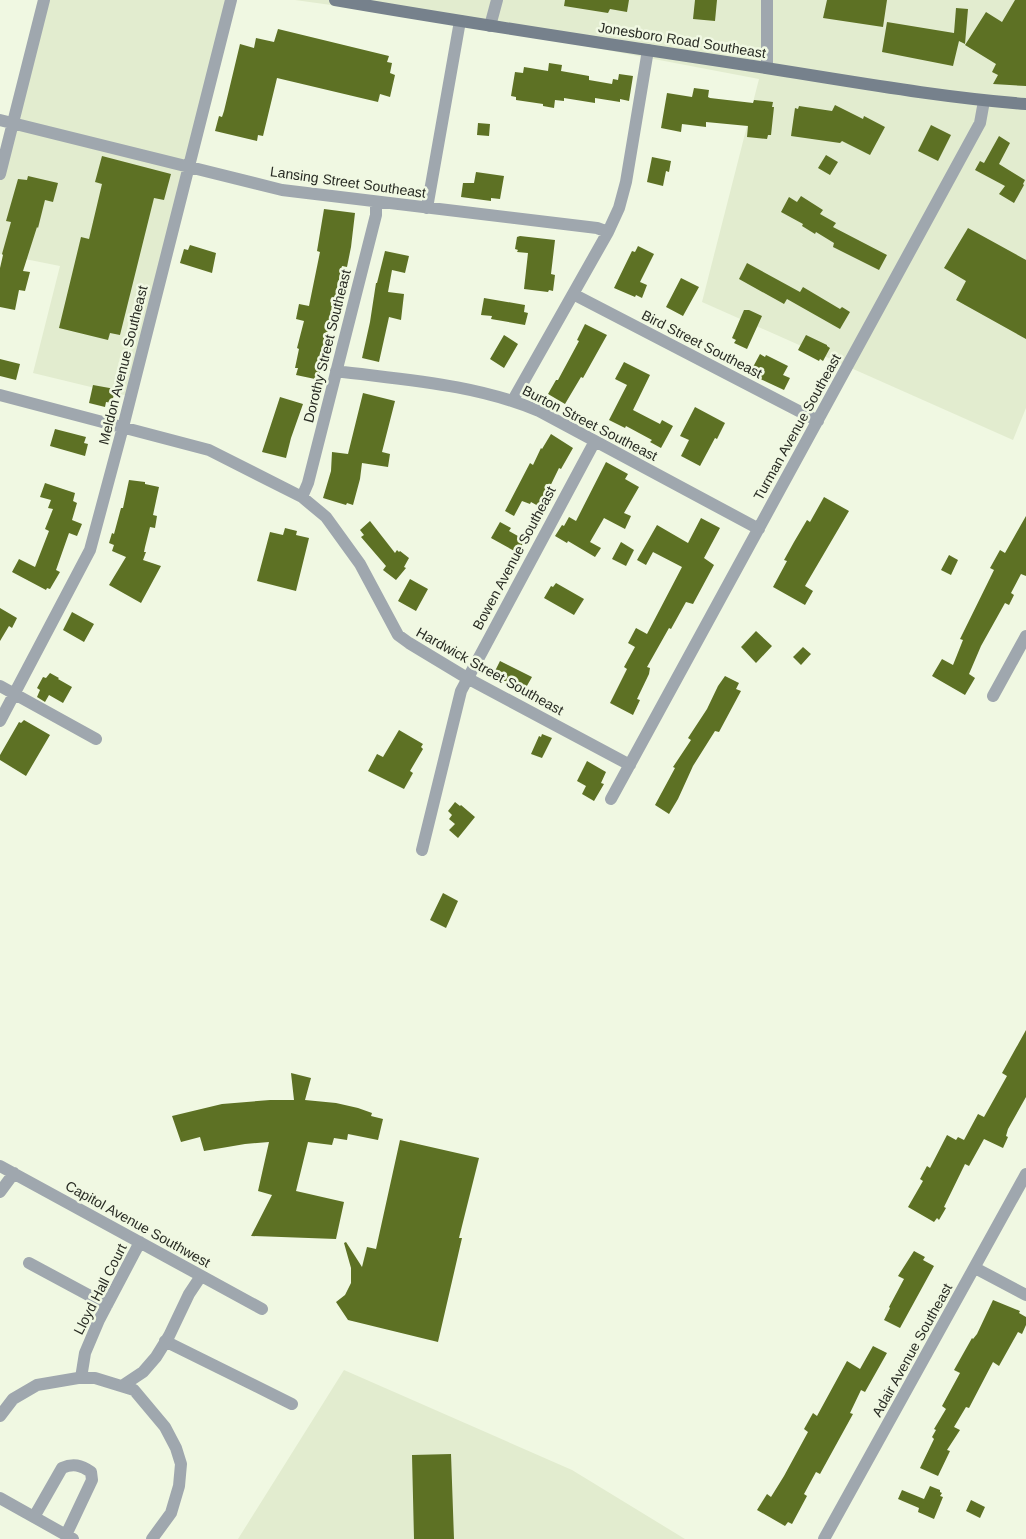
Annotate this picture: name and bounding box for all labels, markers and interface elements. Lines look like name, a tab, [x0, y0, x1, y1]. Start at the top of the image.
street label: Jonesboro Road Southeast	[597, 19, 767, 61]
street label: Lansing Street Southeast	[269, 163, 427, 201]
street label: Dorothy Street Southeast	[300, 268, 354, 424]
street label: Meldon Avenue Southeast	[95, 284, 151, 446]
street label: Bird Street Southeast	[639, 307, 765, 381]
street label: Turman Avenue Southeast	[750, 351, 844, 503]
street label: Burton Street Southeast	[520, 382, 660, 464]
street label: Bowen Avenue Southeast	[469, 483, 559, 632]
street label: Hardwick Street Southeast	[414, 624, 566, 718]
street label: Capitol Avenue Southwest	[63, 1177, 213, 1271]
street label: Lloyd Hall Court	[70, 1241, 130, 1337]
street label: Adair Avenue Southeast	[869, 1280, 955, 1419]

